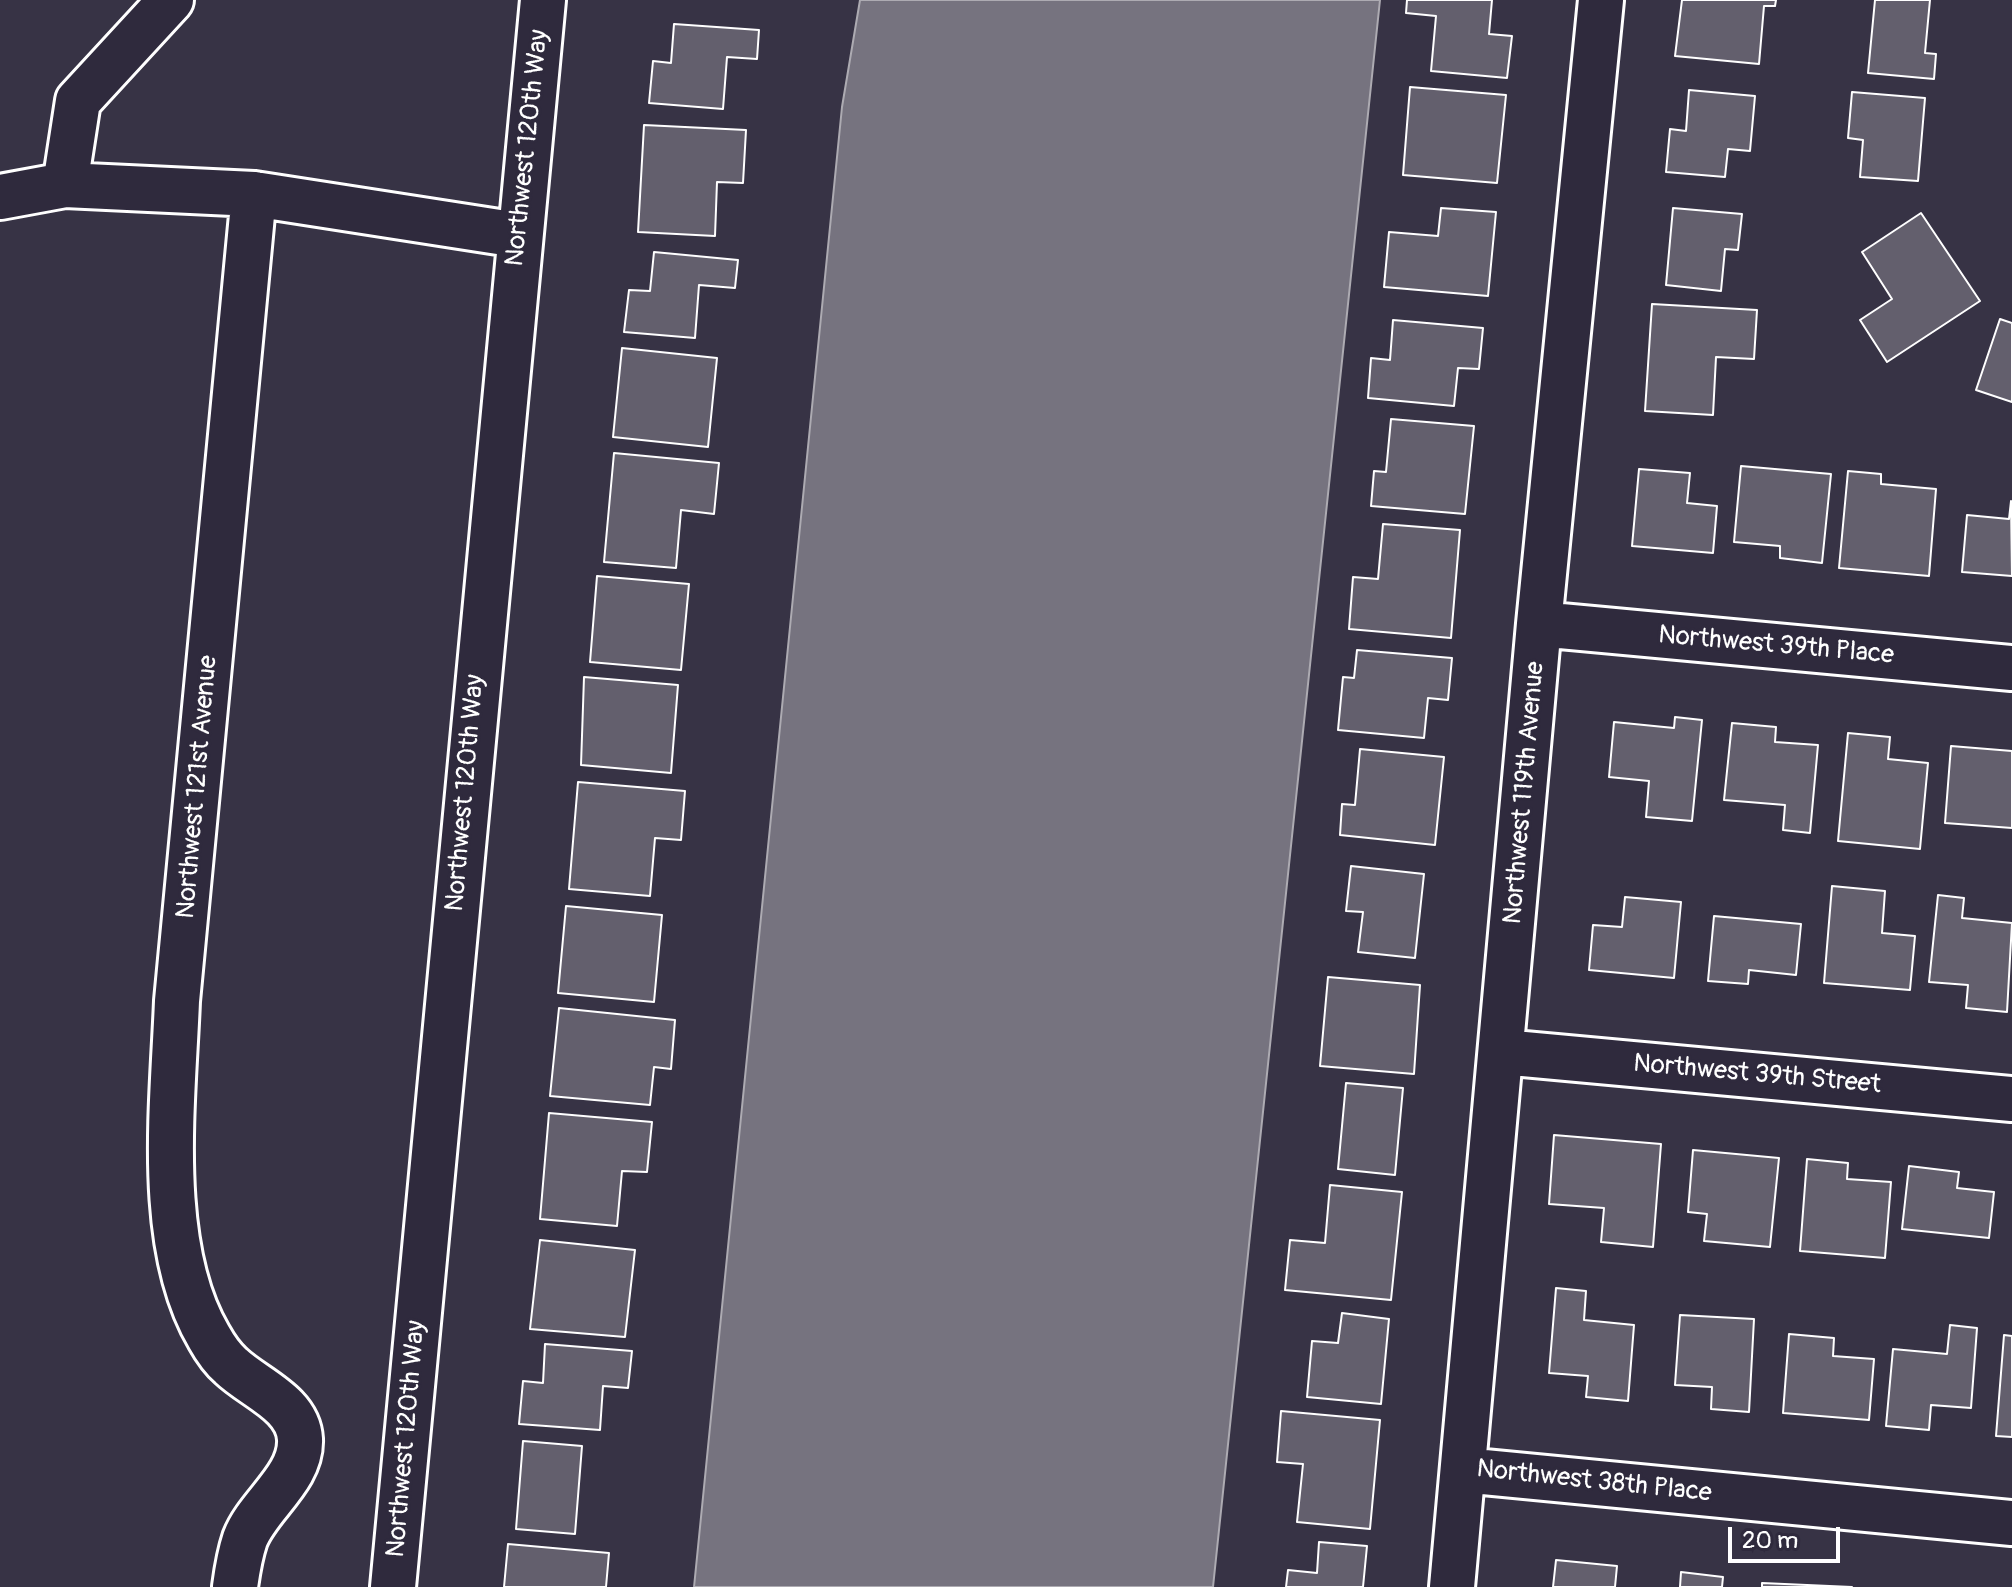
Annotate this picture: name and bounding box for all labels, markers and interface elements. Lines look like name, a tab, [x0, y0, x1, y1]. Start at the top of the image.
street label: Northwest 120th Way	[500, 28, 556, 268]
street label: Northwest 39th Place	[1657, 620, 1895, 672]
street label: Northwest 121st Avenue	[171, 654, 225, 920]
street label: Northwest 119th Avenue	[1498, 660, 1552, 926]
street label: Northwest 120th Way	[440, 673, 492, 913]
street label: Northwest 39th Street	[1632, 1049, 1882, 1101]
street label: Northwest 120th Way	[381, 1319, 433, 1559]
street label: Northwest 38th Place	[1475, 1454, 1713, 1510]
scale bar	[1732, 1511, 1844, 1561]
text: 20 m	[1742, 1526, 1798, 1555]

